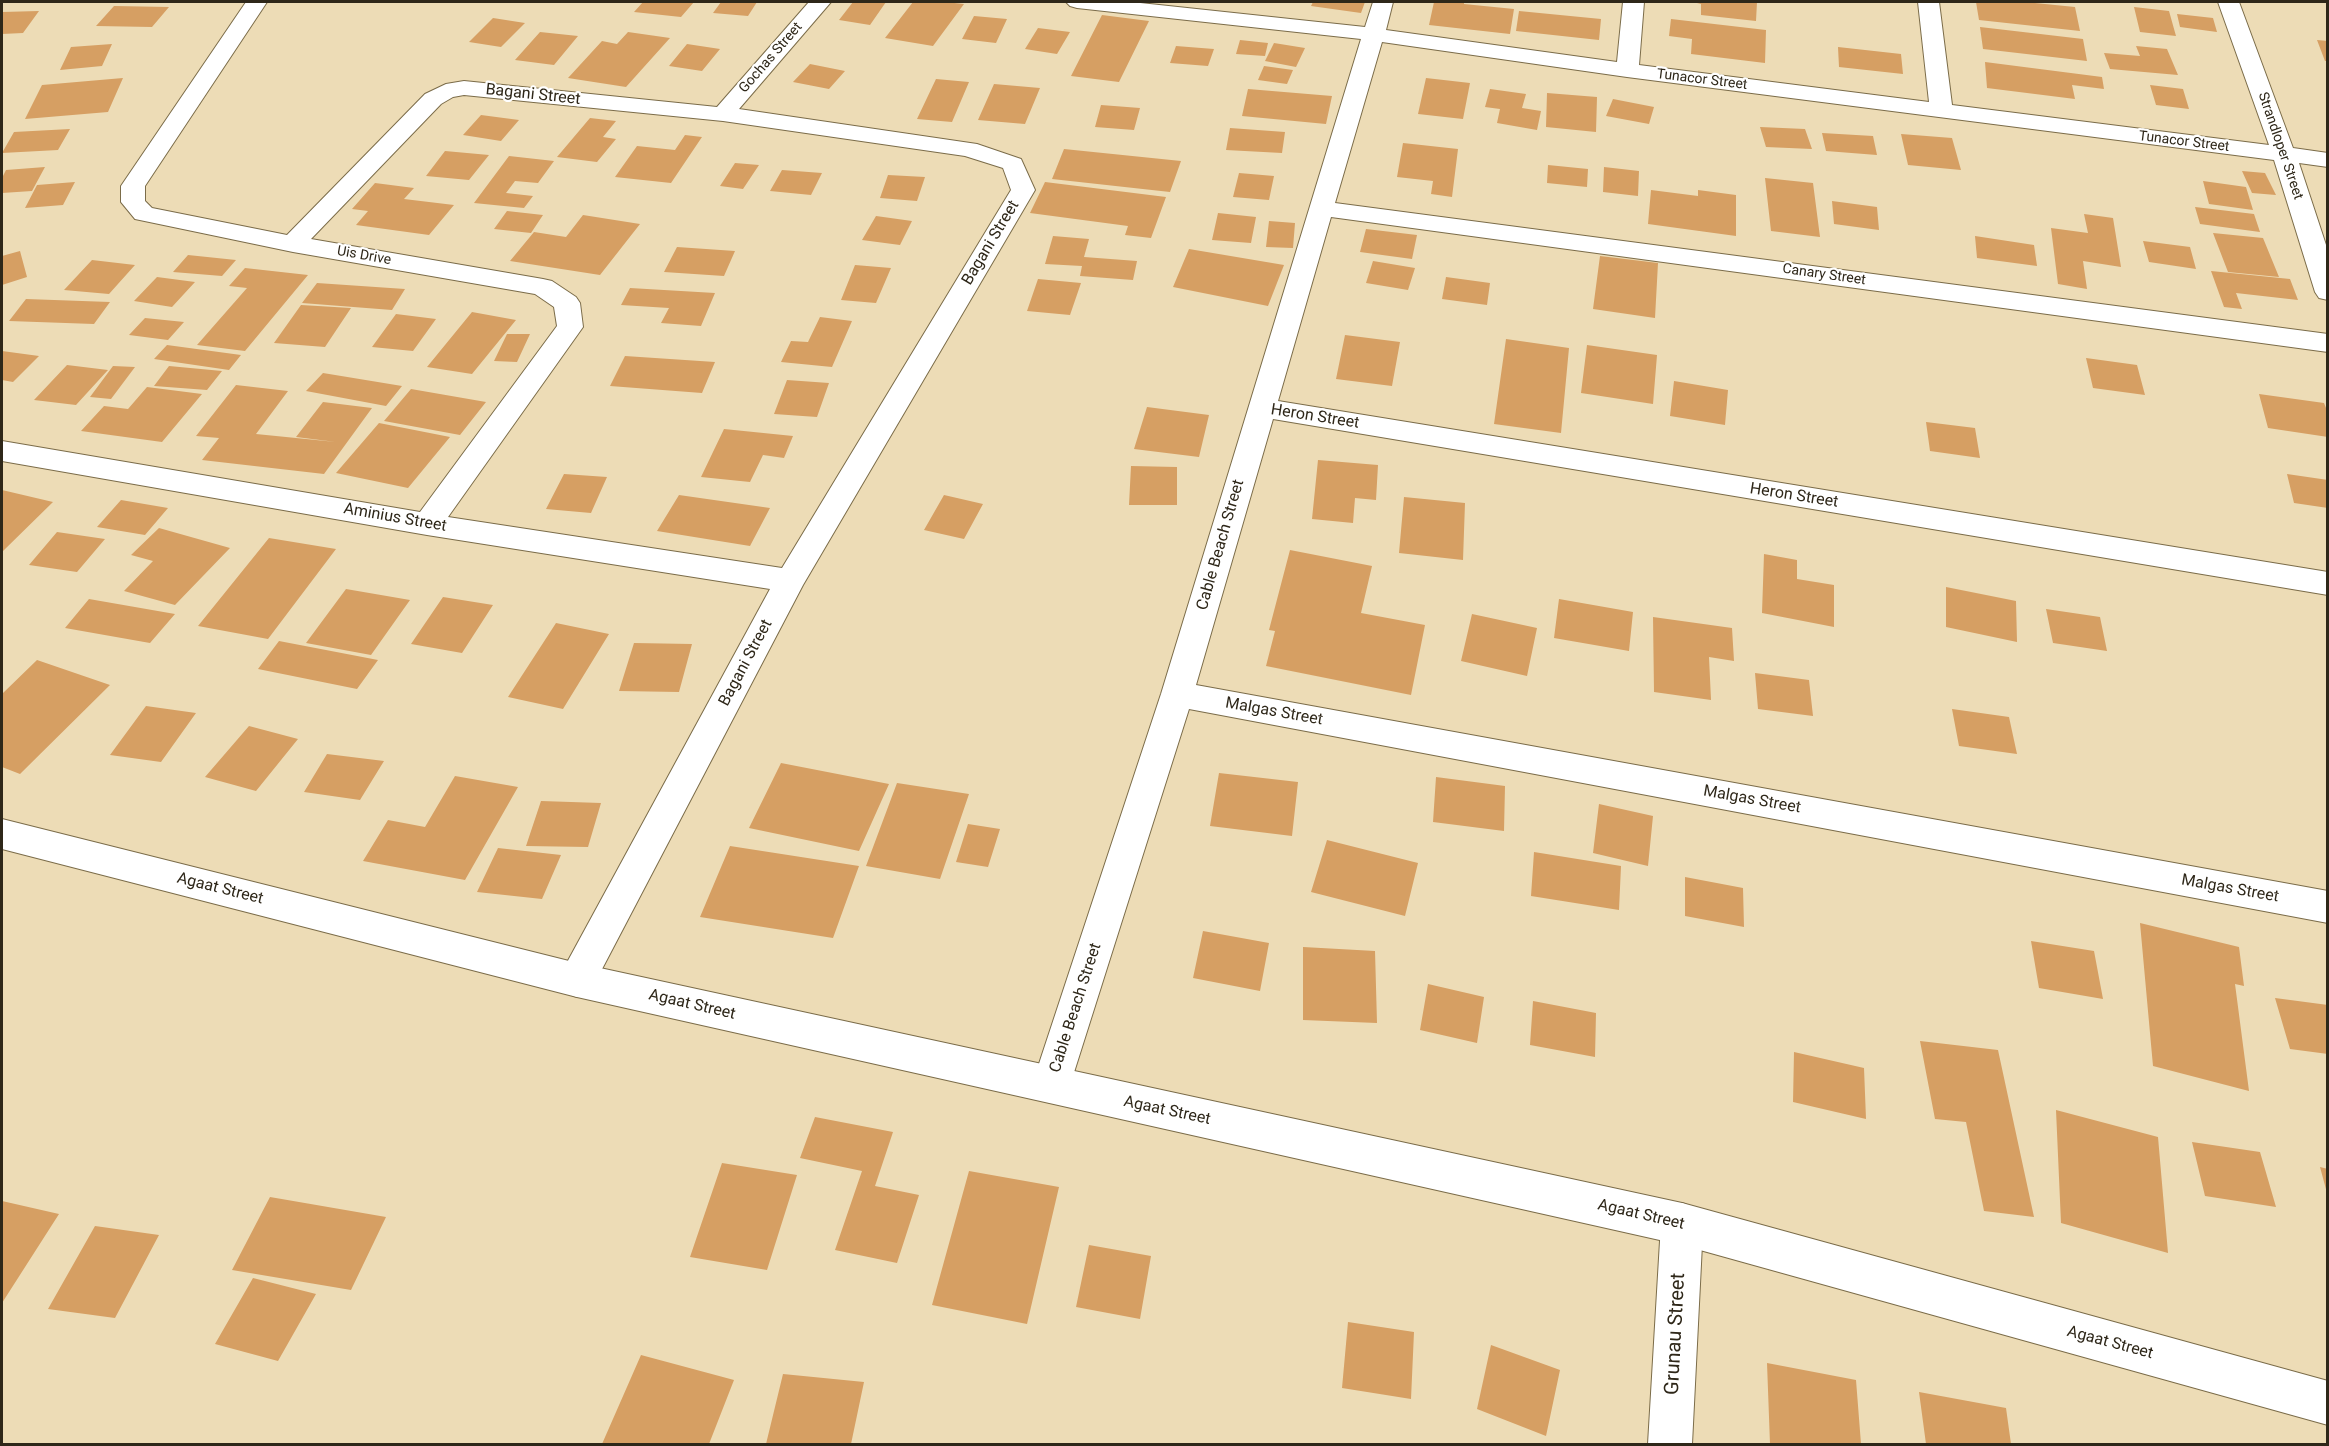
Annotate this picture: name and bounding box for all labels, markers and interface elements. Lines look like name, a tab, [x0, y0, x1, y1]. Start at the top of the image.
street label: Gochas Street	[736, 19, 806, 97]
street label: Tunacor Street	[1656, 66, 1748, 94]
street label: Bagani Street	[485, 80, 581, 110]
street label: Strandloper Street	[2254, 90, 2306, 202]
street label: Tunacor Street	[2138, 128, 2230, 156]
street label: Bagani Street	[958, 197, 1024, 289]
street label: Uis Drive	[336, 243, 392, 269]
street label: Canary Street	[1781, 261, 1867, 289]
street label: Heron Street	[1269, 401, 1361, 433]
street label: Cable Beach Street	[1193, 477, 1249, 613]
street label: Heron Street	[1748, 480, 1840, 512]
street label: Aminius Street	[342, 499, 448, 537]
street label: Bagani Street	[715, 616, 777, 710]
street label: Malgas Street	[1224, 694, 1324, 730]
street label: Malgas Street	[1702, 782, 1802, 818]
street label: Agaat Street	[175, 869, 265, 909]
street label: Malgas Street	[2180, 871, 2280, 907]
street label: Cable Beach Street	[1046, 941, 1106, 1075]
street label: Agaat Street	[647, 986, 737, 1024]
street label: Agaat Street	[1122, 1092, 1212, 1130]
street label: Agaat Street	[1596, 1196, 1686, 1234]
street label: Grunau Street	[1661, 1272, 1691, 1396]
street label: Agaat Street	[2065, 1322, 2155, 1364]

